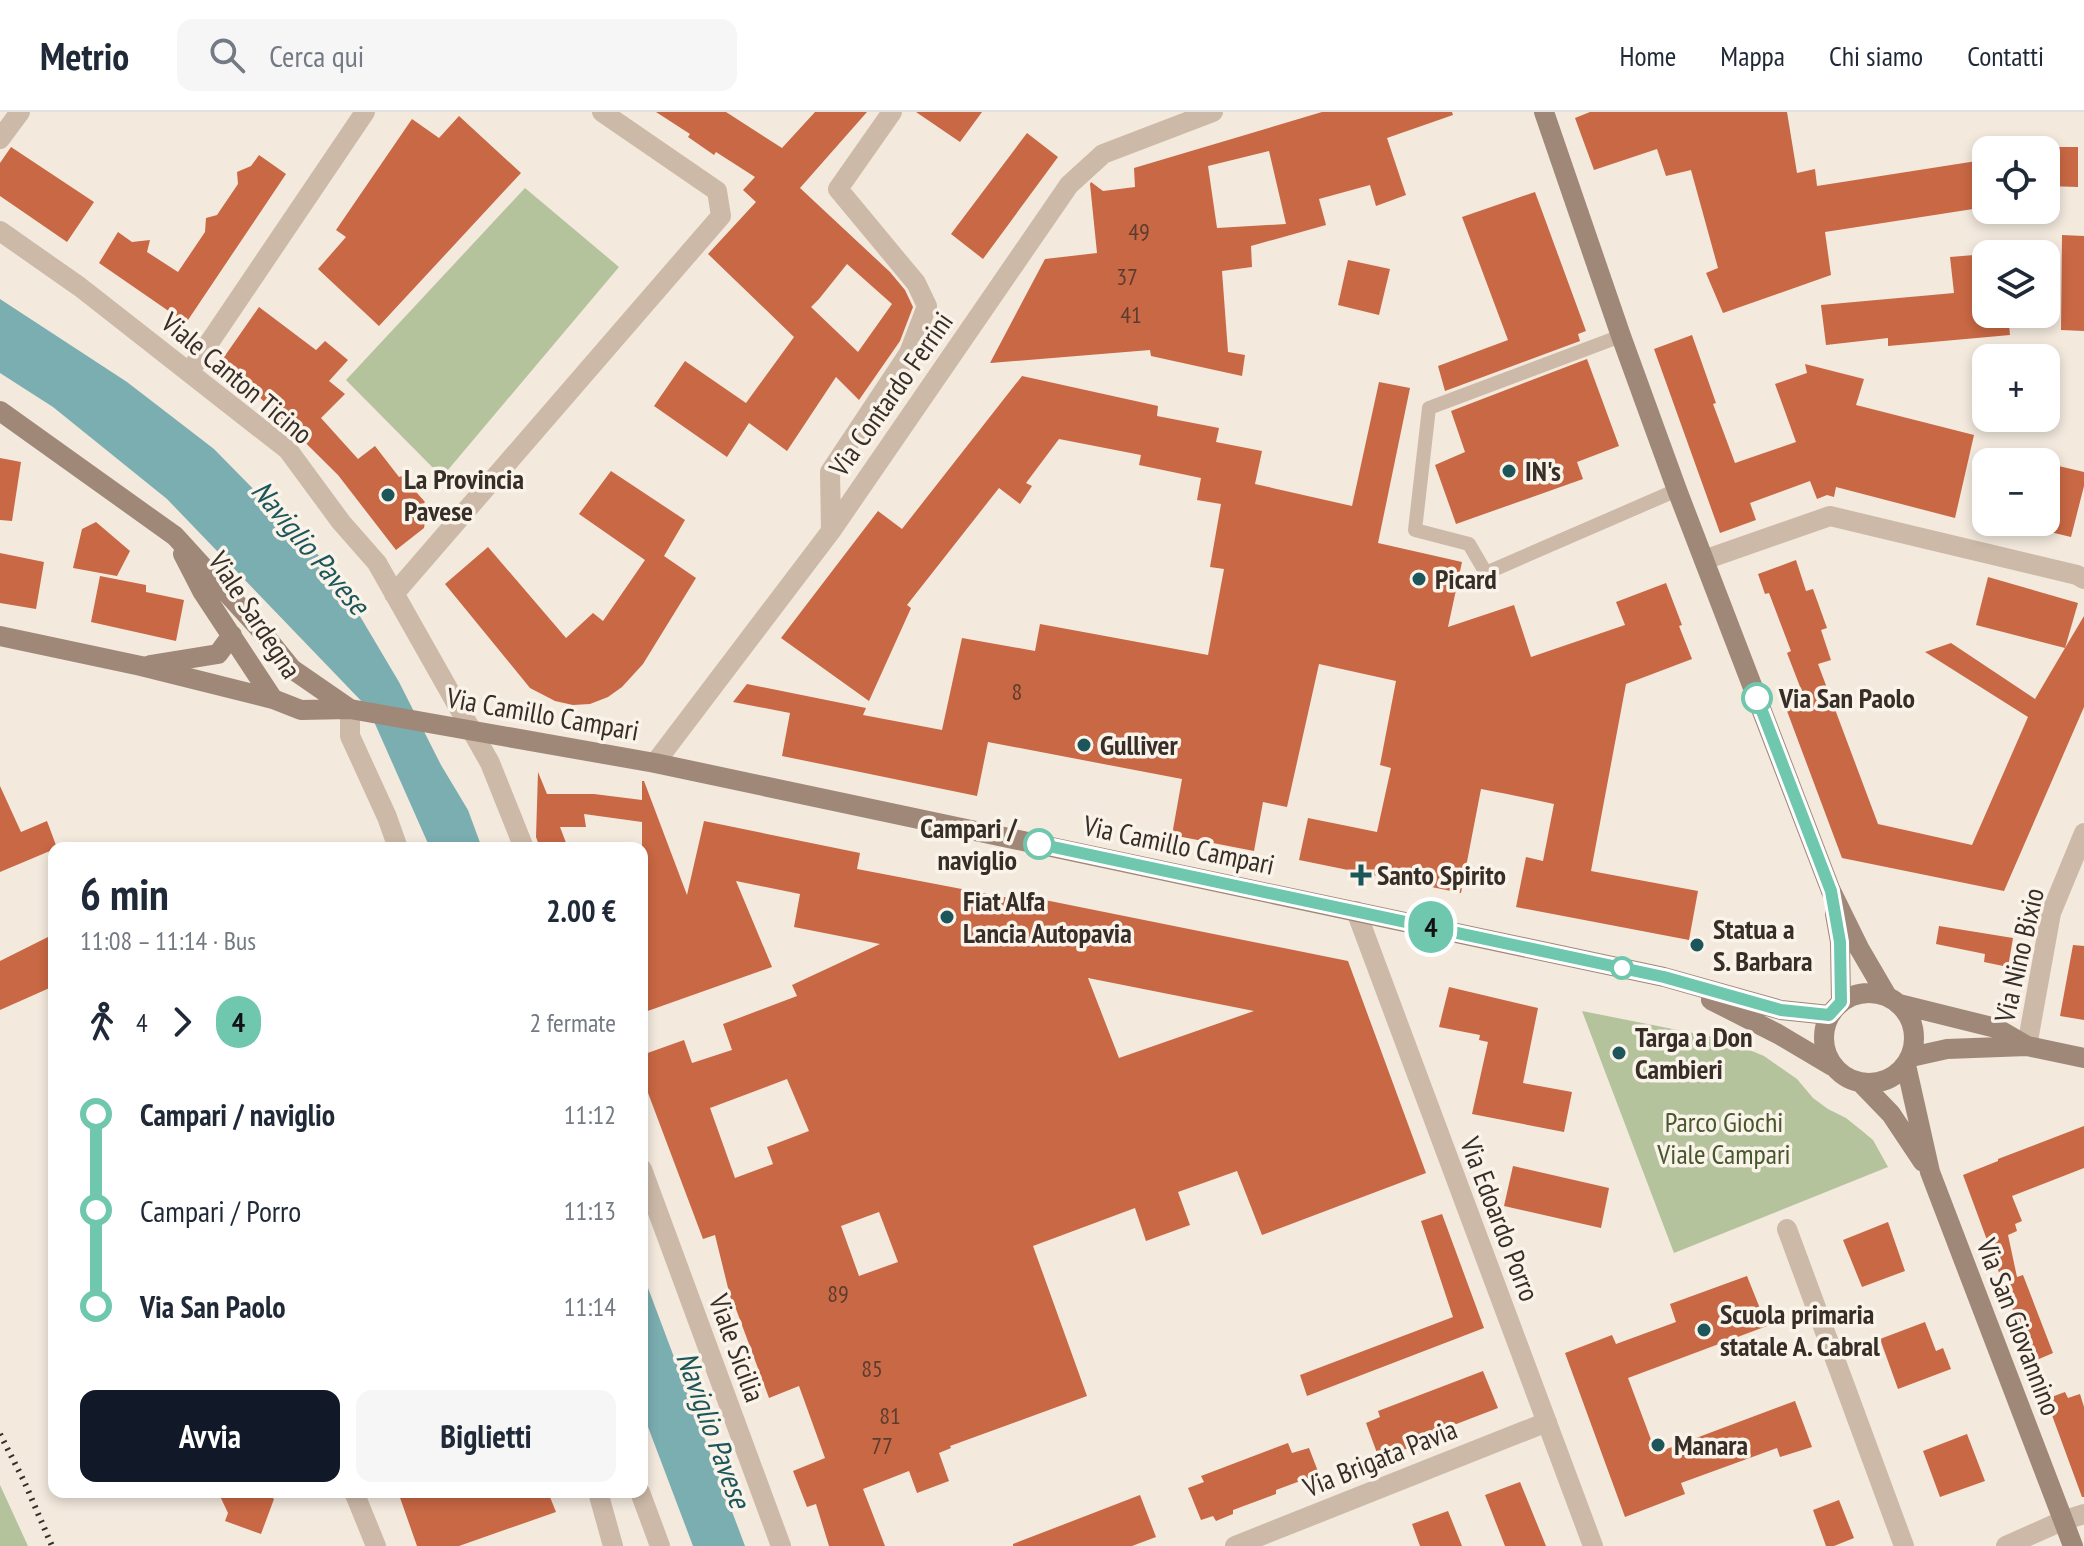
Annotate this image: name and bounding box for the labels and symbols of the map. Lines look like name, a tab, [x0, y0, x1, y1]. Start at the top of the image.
house number: 49	[1128, 216, 1150, 247]
house number: 37	[1116, 261, 1138, 292]
house number: 41	[1120, 299, 1142, 330]
street label: Viale Canton Ticino	[153, 303, 321, 452]
street label: Via Contardo Ferrini	[820, 304, 961, 484]
place label: IN's	[1525, 452, 1561, 489]
place label: La Provincia Pavese	[404, 460, 524, 529]
marker: IN's	[1500, 462, 1518, 480]
water label: Naviglio Pavese	[244, 472, 380, 623]
marker: La Provincia Pavese	[379, 486, 397, 504]
street label: Viale Sardegna	[200, 543, 310, 685]
place label: Picard	[1435, 560, 1497, 597]
marker: Picard	[1410, 570, 1428, 588]
house number: 8	[1012, 676, 1022, 707]
street label: Via Camillo Campari	[443, 678, 642, 749]
place label: Via San Paolo	[1778, 679, 1915, 716]
marker: Via San Paolo	[1742, 683, 1772, 713]
place label: Gulliver	[1100, 726, 1178, 763]
marker: Gulliver	[1075, 736, 1093, 754]
street label: Via Camillo Campari	[1079, 806, 1278, 883]
place label: Campari / naviglio	[920, 809, 1018, 878]
marker: Campari / naviglio	[1024, 829, 1054, 859]
place label: Santo Spirito	[1377, 856, 1506, 893]
marker: Santo Spirito	[1352, 866, 1370, 884]
place label: Fiat Alfa Lancia Autopavia	[963, 882, 1132, 951]
street label: Via Nino Bixio	[1985, 884, 2052, 1027]
line badge: 4	[1405, 901, 1457, 953]
marker: Fiat Alfa Lancia Autopavia	[938, 908, 956, 926]
place label: Statua a S. Barbara	[1713, 910, 1813, 979]
marker: Statua a S. Barbara	[1688, 936, 1706, 954]
unlabelled marker	[1611, 957, 1633, 979]
place label: Targa a Don Cambieri	[1635, 1018, 1753, 1087]
marker: Targa a Don Cambieri	[1610, 1044, 1628, 1062]
park label: Parco Giochi Viale Campari	[1656, 1103, 1791, 1172]
street label: Via Edoardo Porro	[1452, 1131, 1549, 1306]
street label: Via San Giovannino	[1968, 1232, 2070, 1420]
house number: 89	[827, 1278, 849, 1309]
street label: Viale Sicilia	[701, 1288, 774, 1407]
place label: Scuola primaria statale A. Cabral	[1720, 1295, 1880, 1364]
marker: Scuola primaria statale A. Cabral	[1695, 1321, 1713, 1339]
water label: Naviglio Pavese	[668, 1346, 761, 1514]
house number: 85	[861, 1353, 883, 1384]
house number: 81	[879, 1400, 901, 1431]
street label: Via Brigata Pavia	[1297, 1410, 1462, 1505]
place label: Manara	[1674, 1426, 1748, 1463]
house number: 77	[871, 1430, 893, 1461]
marker: Manara	[1649, 1436, 1667, 1454]

